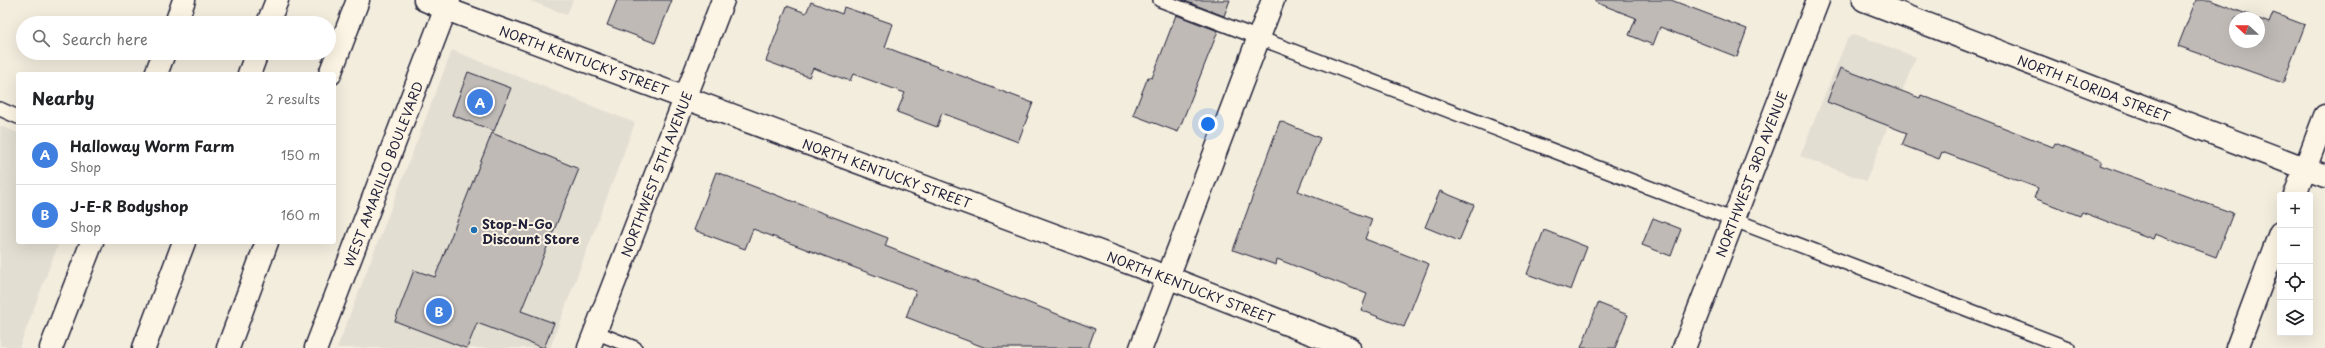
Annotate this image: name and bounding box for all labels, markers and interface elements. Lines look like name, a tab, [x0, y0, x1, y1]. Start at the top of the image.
north arrow	[2229, 12, 2265, 48]
search box	[16, 16, 336, 60]
street label: NORTH KENTUCKY STREET	[497, 21, 671, 100]
icon: search	[30, 27, 52, 49]
text: Search here	[62, 27, 148, 50]
street label: NORTH FLORIDA STREET	[2015, 50, 2173, 126]
street label: WEST AMARILLO BOULEVARD	[339, 78, 427, 270]
text: Nearby	[32, 85, 94, 111]
pin: A	[467, 87, 493, 117]
street label: NORTHWEST 3RD AVENUE	[1711, 88, 1792, 260]
text: 2 results	[266, 89, 320, 108]
street label: NORTHWEST 5TH AVENUE	[616, 89, 696, 259]
your location	[1198, 114, 1218, 134]
text: Halloway Worm Farm	[70, 134, 234, 157]
street label: NORTH KENTUCKY STREET	[800, 134, 974, 213]
text: A	[40, 145, 50, 164]
text: 150 m	[281, 145, 320, 164]
text: Shop	[70, 157, 101, 176]
map controls	[2277, 192, 2313, 336]
button: +	[2277, 192, 2313, 228]
text: J-E-R Bodyshop	[70, 194, 188, 217]
text: B	[41, 205, 49, 224]
text: 160 m	[281, 205, 320, 224]
place label: Stop-N-Go Discount Store	[482, 214, 579, 248]
text: Shop	[70, 217, 101, 236]
marker: Stop-N-Go Discount Store	[469, 225, 479, 235]
button: −	[2277, 228, 2313, 264]
street label: NORTH KENTUCKY STREET	[1104, 246, 1278, 328]
button: locate	[2277, 264, 2313, 300]
pin: B	[426, 296, 452, 326]
button: layers	[2277, 300, 2313, 336]

